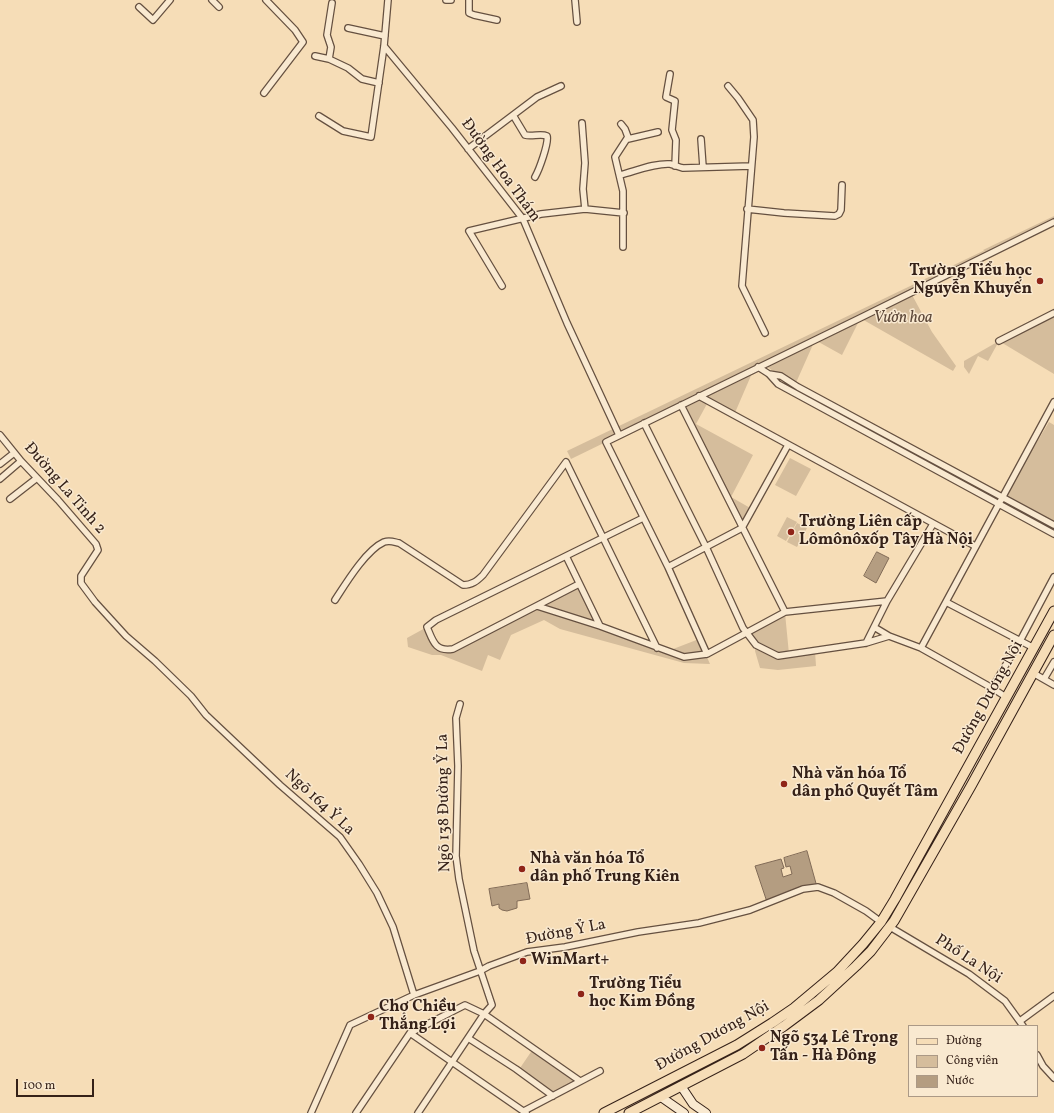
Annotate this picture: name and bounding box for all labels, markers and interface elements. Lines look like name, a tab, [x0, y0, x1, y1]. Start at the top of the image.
street label: Đường Hoa Thám	[456, 115, 544, 227]
place label: Trường Tiểu học Nguyễn Khuyến	[909, 262, 1032, 300]
marker: Trường Tiểu học Nguyễn Khuyến	[1035, 276, 1045, 286]
park label: Vườn hoa	[873, 309, 933, 329]
street label: Đường La Tinh 2	[19, 439, 109, 539]
place label: Trường Liên cấp Lômônôxốp Tây Hà Nội	[799, 513, 973, 551]
marker: Trường Liên cấp Lômônôxốp Tây Hà Nội	[786, 527, 796, 537]
street label: Đường Dương Nội	[950, 638, 1028, 758]
street label: Ngõ 138 Đường Ỷ La	[434, 734, 456, 872]
place label: Nhà văn hóa Tổ dân phố Quyết Tâm	[792, 765, 938, 803]
street label: Ngõ 164 Ỷ La	[280, 766, 358, 840]
marker: Nhà văn hóa Tổ dân phố Quyết Tâm	[779, 779, 789, 789]
place label: Nhà văn hóa Tổ dân phố Trung Kiên	[530, 850, 680, 888]
marker: Nhà văn hóa Tổ dân phố Trung Kiên	[517, 864, 527, 874]
street label: Đường Ỷ La	[524, 916, 608, 950]
street label: Phố La Nội	[931, 931, 1005, 989]
place label: WinMart+	[531, 951, 609, 971]
marker: WinMart+	[518, 956, 528, 966]
place label: Trường Tiểu học Kim Đồng	[589, 975, 695, 1013]
marker: Trường Tiểu học Kim Đồng	[576, 989, 586, 999]
place label: Chợ Chiều Thắng Lợi	[379, 998, 456, 1036]
street label: Đường Dương Nội	[653, 998, 773, 1076]
marker: Chợ Chiều Thắng Lợi	[366, 1012, 376, 1022]
legend	[908, 1025, 1038, 1097]
place label: Ngõ 534 Lê Trọng Tấn - Hà Đông	[770, 1029, 898, 1067]
text: Đường	[946, 1033, 982, 1049]
marker: Ngõ 534 Lê Trọng Tấn - Hà Đông	[757, 1043, 767, 1053]
text: Công viên	[946, 1053, 998, 1069]
scale bar	[18, 1071, 96, 1097]
text: Nước	[946, 1073, 974, 1089]
text: 100 m	[23, 1078, 55, 1094]

